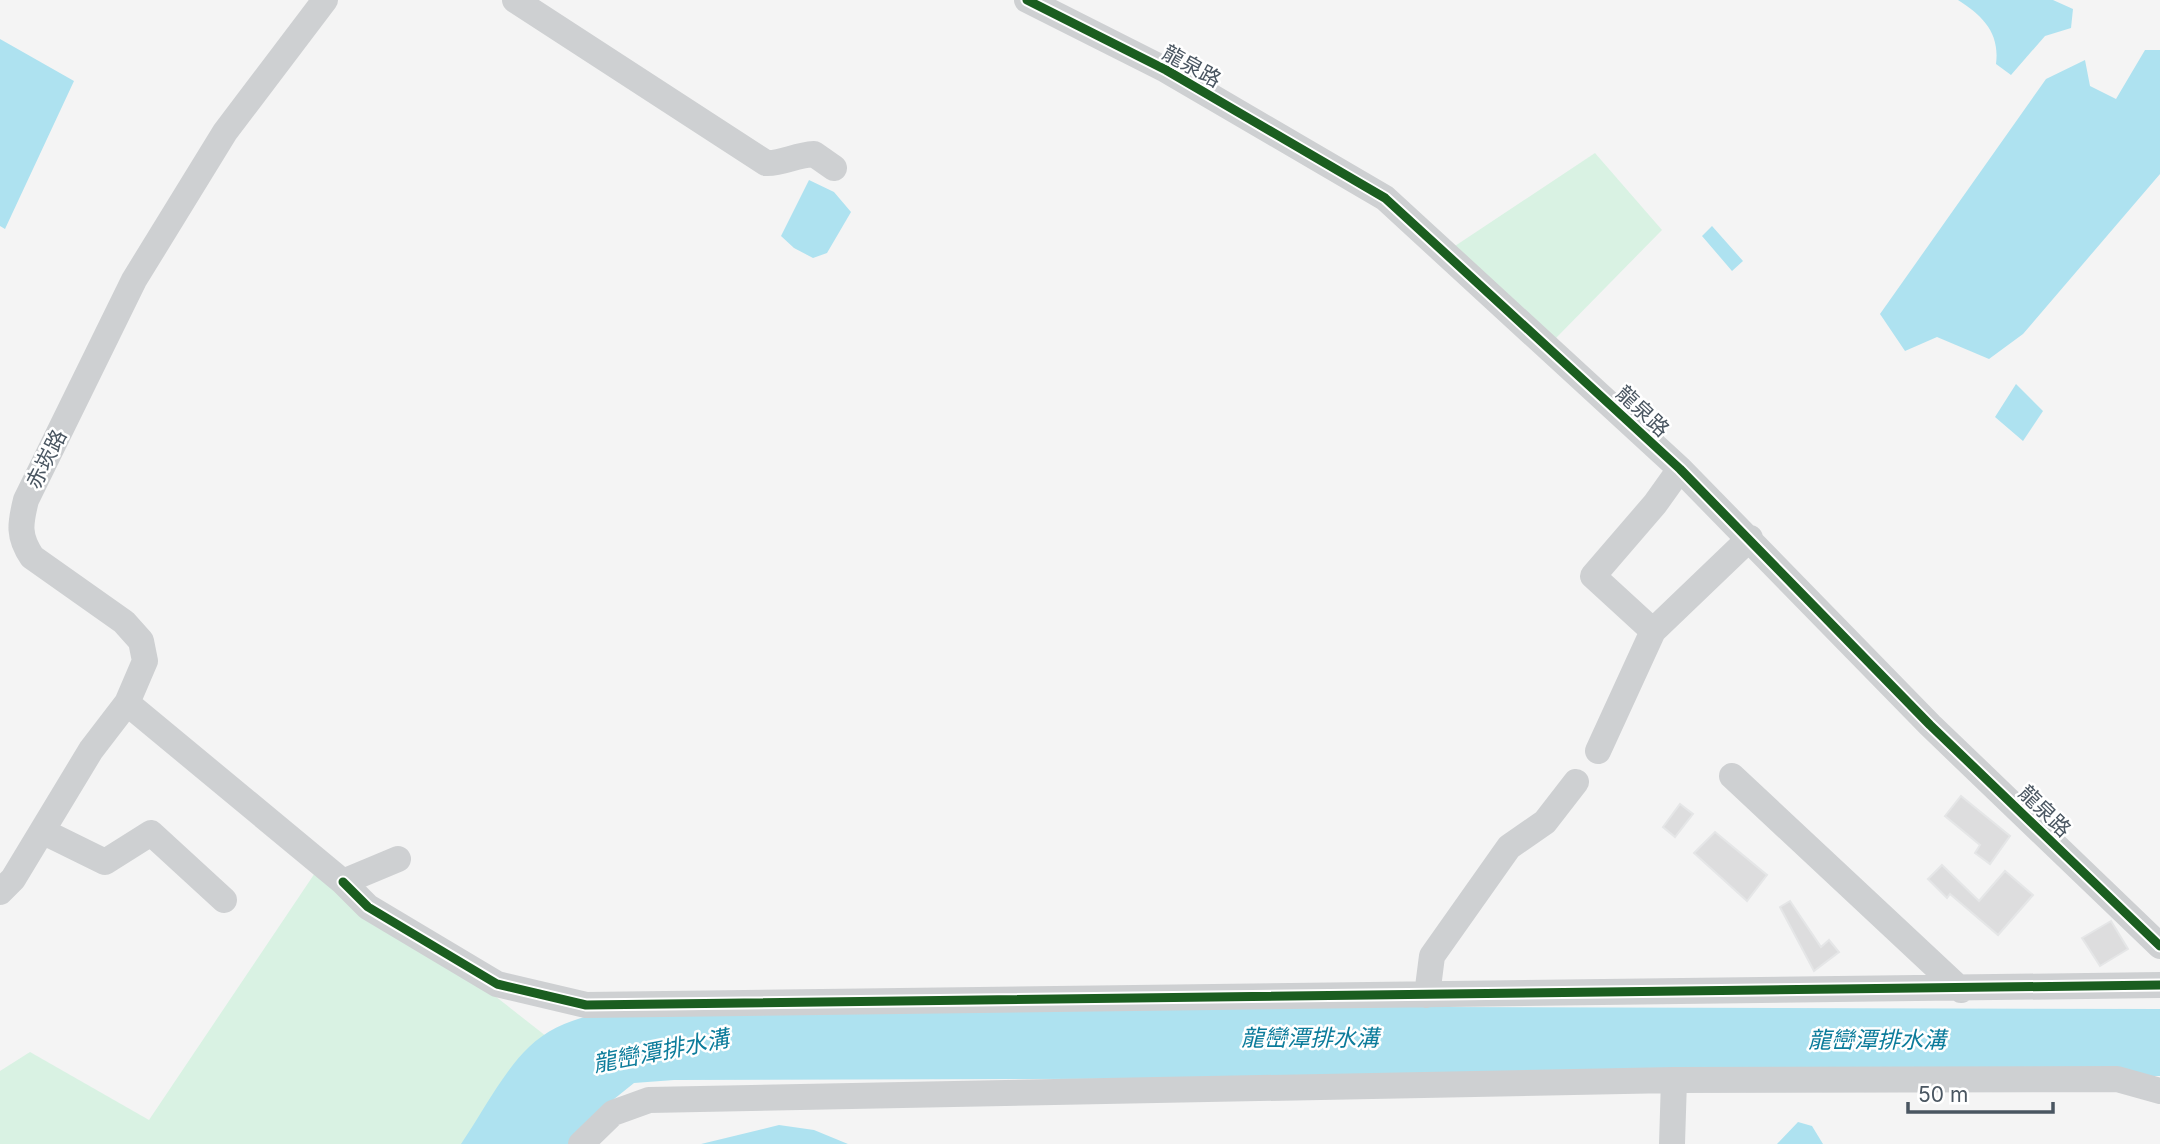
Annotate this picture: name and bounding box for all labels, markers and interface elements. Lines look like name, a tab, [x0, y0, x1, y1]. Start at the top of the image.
street label: 龍泉路	[1158, 40, 1226, 92]
street label: 龍泉路	[1611, 380, 1675, 442]
street label: 赤崁路	[21, 425, 71, 493]
street label: 龍泉路	[2014, 780, 2076, 842]
water label: 龍巒潭排水溝	[591, 1024, 734, 1078]
water label: 龍巒潭排水溝	[1241, 1024, 1382, 1052]
water label: 龍巒潭排水溝	[1808, 1026, 1949, 1054]
scale bar	[1908, 1070, 2053, 1114]
text: 50 m	[1918, 1082, 1968, 1107]

